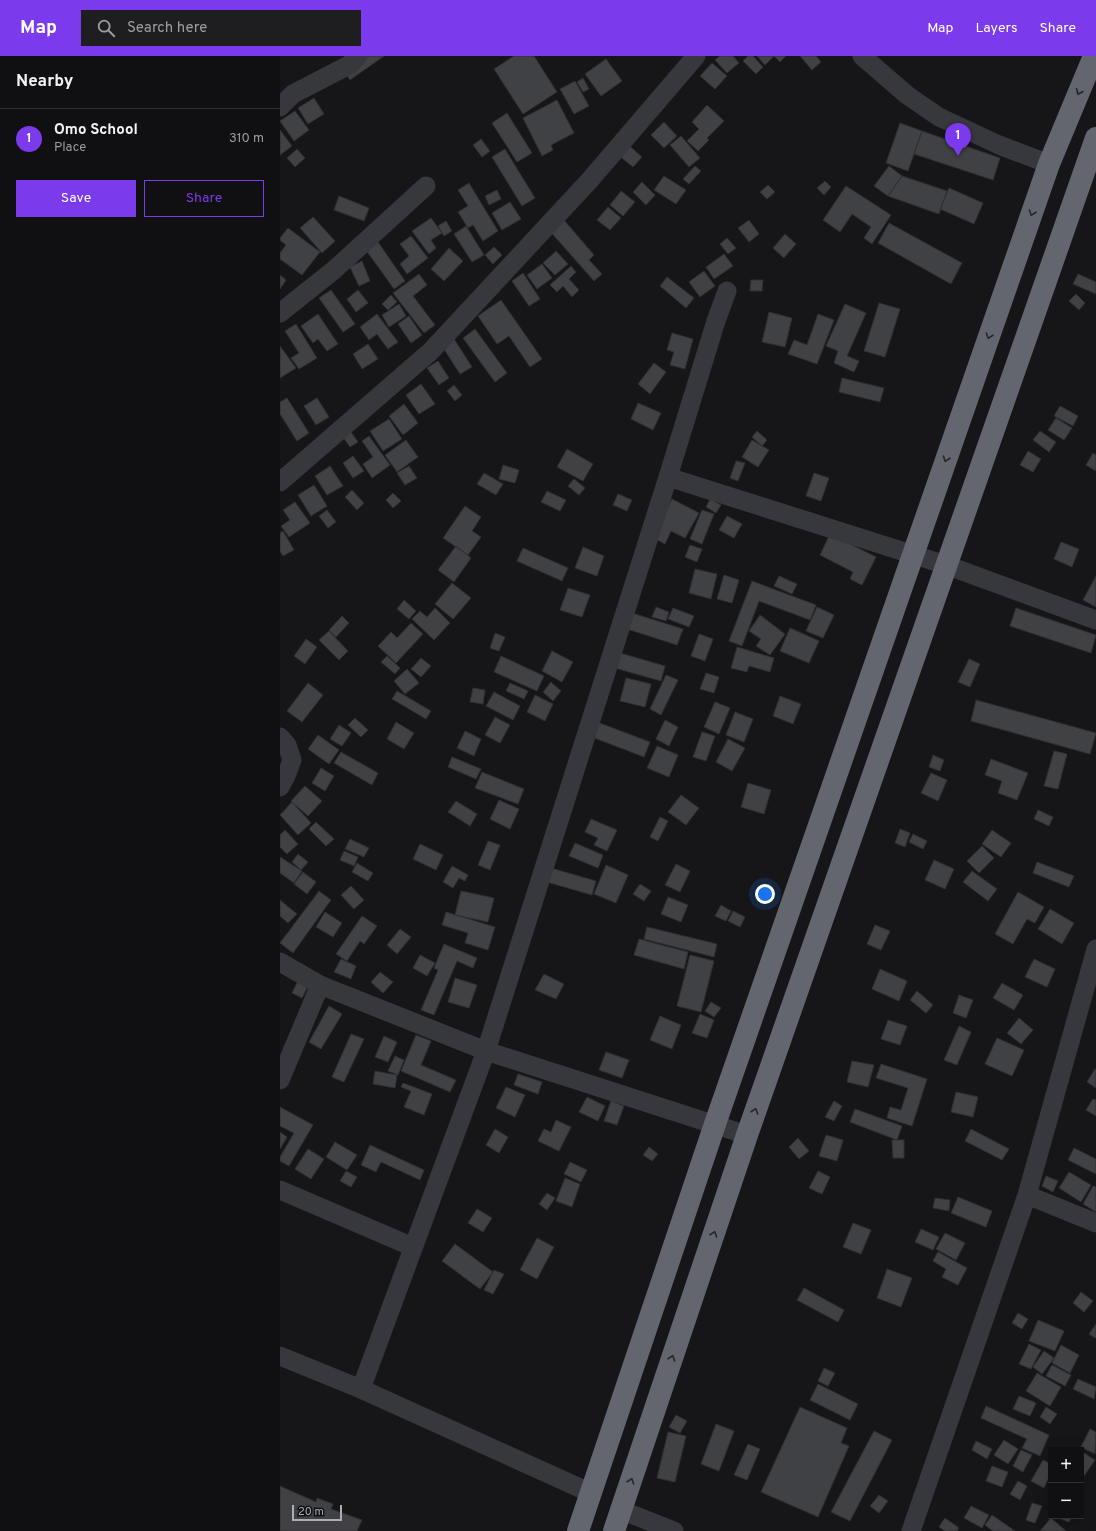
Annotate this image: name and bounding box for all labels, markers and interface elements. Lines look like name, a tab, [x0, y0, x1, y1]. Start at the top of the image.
search box	[81, 10, 361, 46]
text: Map	[20, 16, 57, 40]
icon: search	[95, 17, 117, 39]
text: Search here	[127, 19, 207, 38]
text: Map	[927, 20, 953, 37]
text: Layers	[975, 20, 1017, 37]
text: Share	[1039, 20, 1076, 37]
text: Nearby	[16, 71, 73, 93]
one-way arrow	[1076, 88, 1084, 95]
text: Omo School	[54, 121, 138, 140]
pin: 1	[945, 123, 971, 156]
text: 1	[26, 131, 32, 147]
text: 310 m	[229, 131, 264, 147]
text: Place	[54, 140, 86, 156]
button: Save	[16, 180, 136, 217]
button: Share	[144, 180, 264, 217]
one-way arrow	[1028, 209, 1036, 216]
one-way arrow	[985, 332, 994, 339]
one-way arrow	[943, 455, 951, 462]
your location	[755, 884, 775, 904]
one-way arrow	[751, 1108, 759, 1115]
one-way arrow	[709, 1231, 717, 1238]
one-way arrow	[667, 1354, 676, 1361]
map controls	[1048, 1447, 1084, 1519]
button: +	[1048, 1447, 1084, 1483]
one-way arrow	[626, 1477, 635, 1484]
button: −	[1048, 1483, 1084, 1519]
scale bar	[292, 1503, 342, 1522]
text: 20 m	[298, 1505, 324, 1519]

